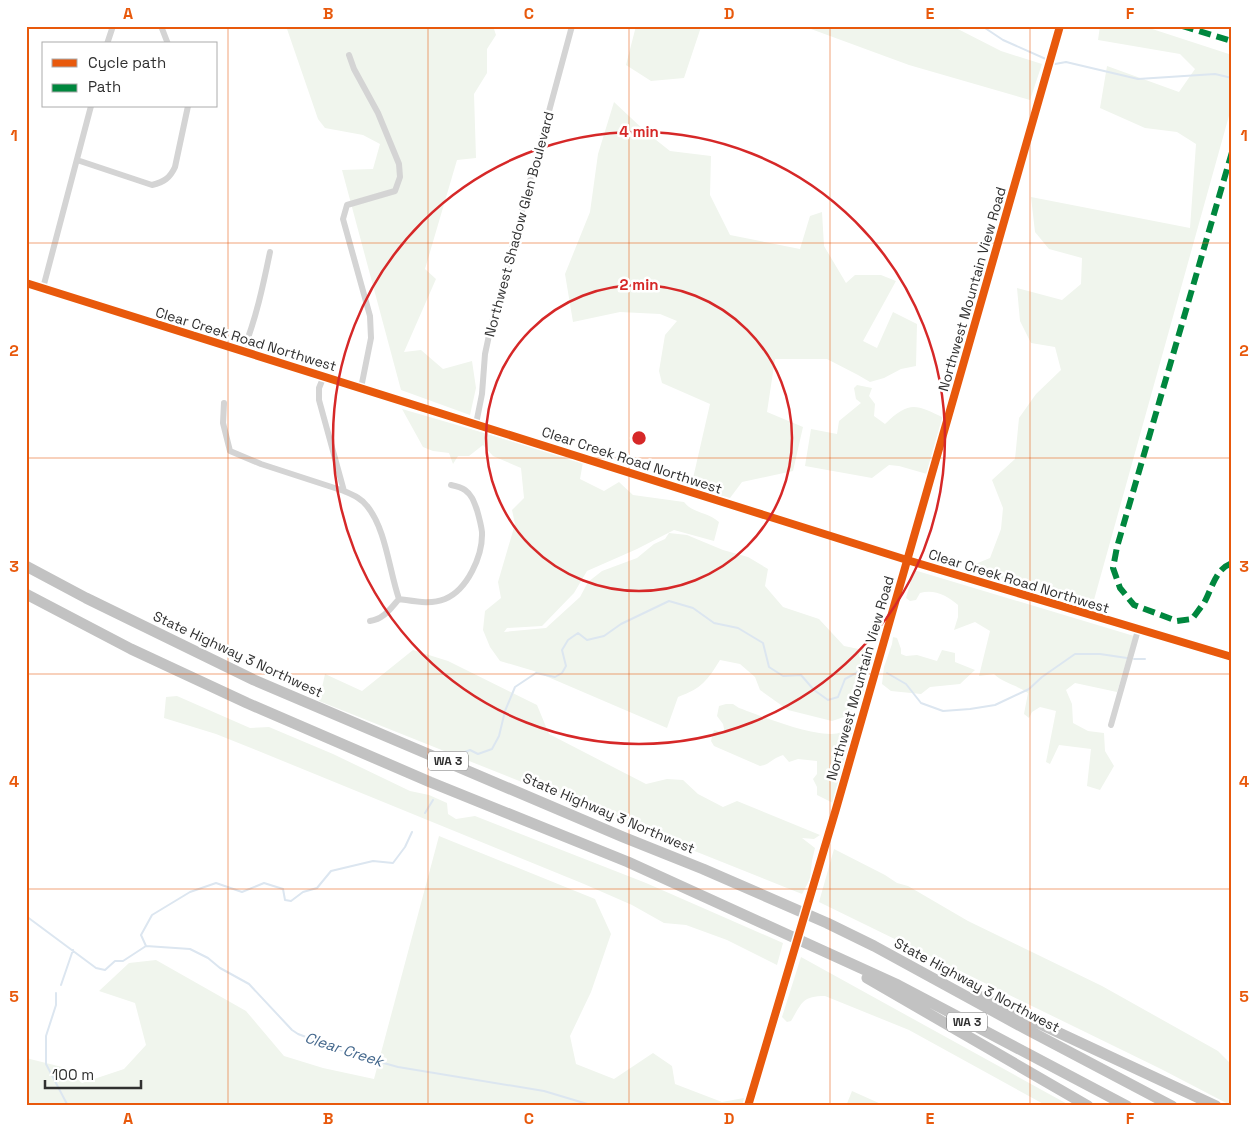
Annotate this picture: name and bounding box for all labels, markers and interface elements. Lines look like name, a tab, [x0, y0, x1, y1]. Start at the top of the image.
text: A	[123, 3, 133, 24]
text: B	[323, 3, 333, 24]
text: C	[524, 3, 534, 24]
text: D	[724, 3, 734, 24]
text: E	[926, 3, 935, 24]
text: F	[1126, 3, 1135, 24]
legend	[42, 42, 218, 108]
text: Cycle path	[88, 53, 166, 72]
text: Path	[88, 77, 121, 96]
street label: Northwest Shadow Glen Boulevard	[480, 109, 558, 339]
text: 4 min	[619, 122, 659, 141]
text: 1	[10, 125, 18, 146]
text: 1	[1240, 125, 1248, 146]
street label: Northwest Mountain View Road	[934, 185, 1010, 393]
text: 2 min	[620, 275, 658, 294]
street label: Clear Creek Road Northwest	[153, 303, 339, 375]
text: 2	[9, 340, 19, 361]
text: 2	[1239, 340, 1249, 361]
street label: Clear Creek Road Northwest	[540, 422, 724, 498]
centre of rings	[630, 429, 648, 447]
street label: Clear Creek Road Northwest	[926, 545, 1112, 617]
text: 3	[9, 556, 19, 577]
text: 3	[1239, 556, 1249, 577]
street label: Northwest Mountain View Road	[822, 574, 898, 782]
street label: State Highway 3 Northwest	[150, 607, 326, 701]
road number: WA 3	[428, 751, 468, 770]
street label: State Highway 3 Northwest	[520, 769, 698, 857]
text: 4	[9, 771, 19, 792]
text: 4	[1239, 771, 1249, 792]
street label: State Highway 3 Northwest	[891, 934, 1063, 1036]
text: 5	[9, 986, 19, 1007]
text: 5	[1239, 986, 1249, 1007]
road number: WA 3	[947, 1012, 987, 1032]
water label: Clear Creek	[302, 1027, 387, 1071]
scale bar	[45, 1057, 141, 1089]
text: 100 m	[52, 1065, 94, 1084]
text: A	[123, 1108, 133, 1129]
text: B	[323, 1108, 333, 1129]
text: C	[524, 1108, 534, 1129]
text: D	[724, 1108, 734, 1129]
text: E	[926, 1108, 935, 1129]
text: F	[1126, 1108, 1135, 1129]

